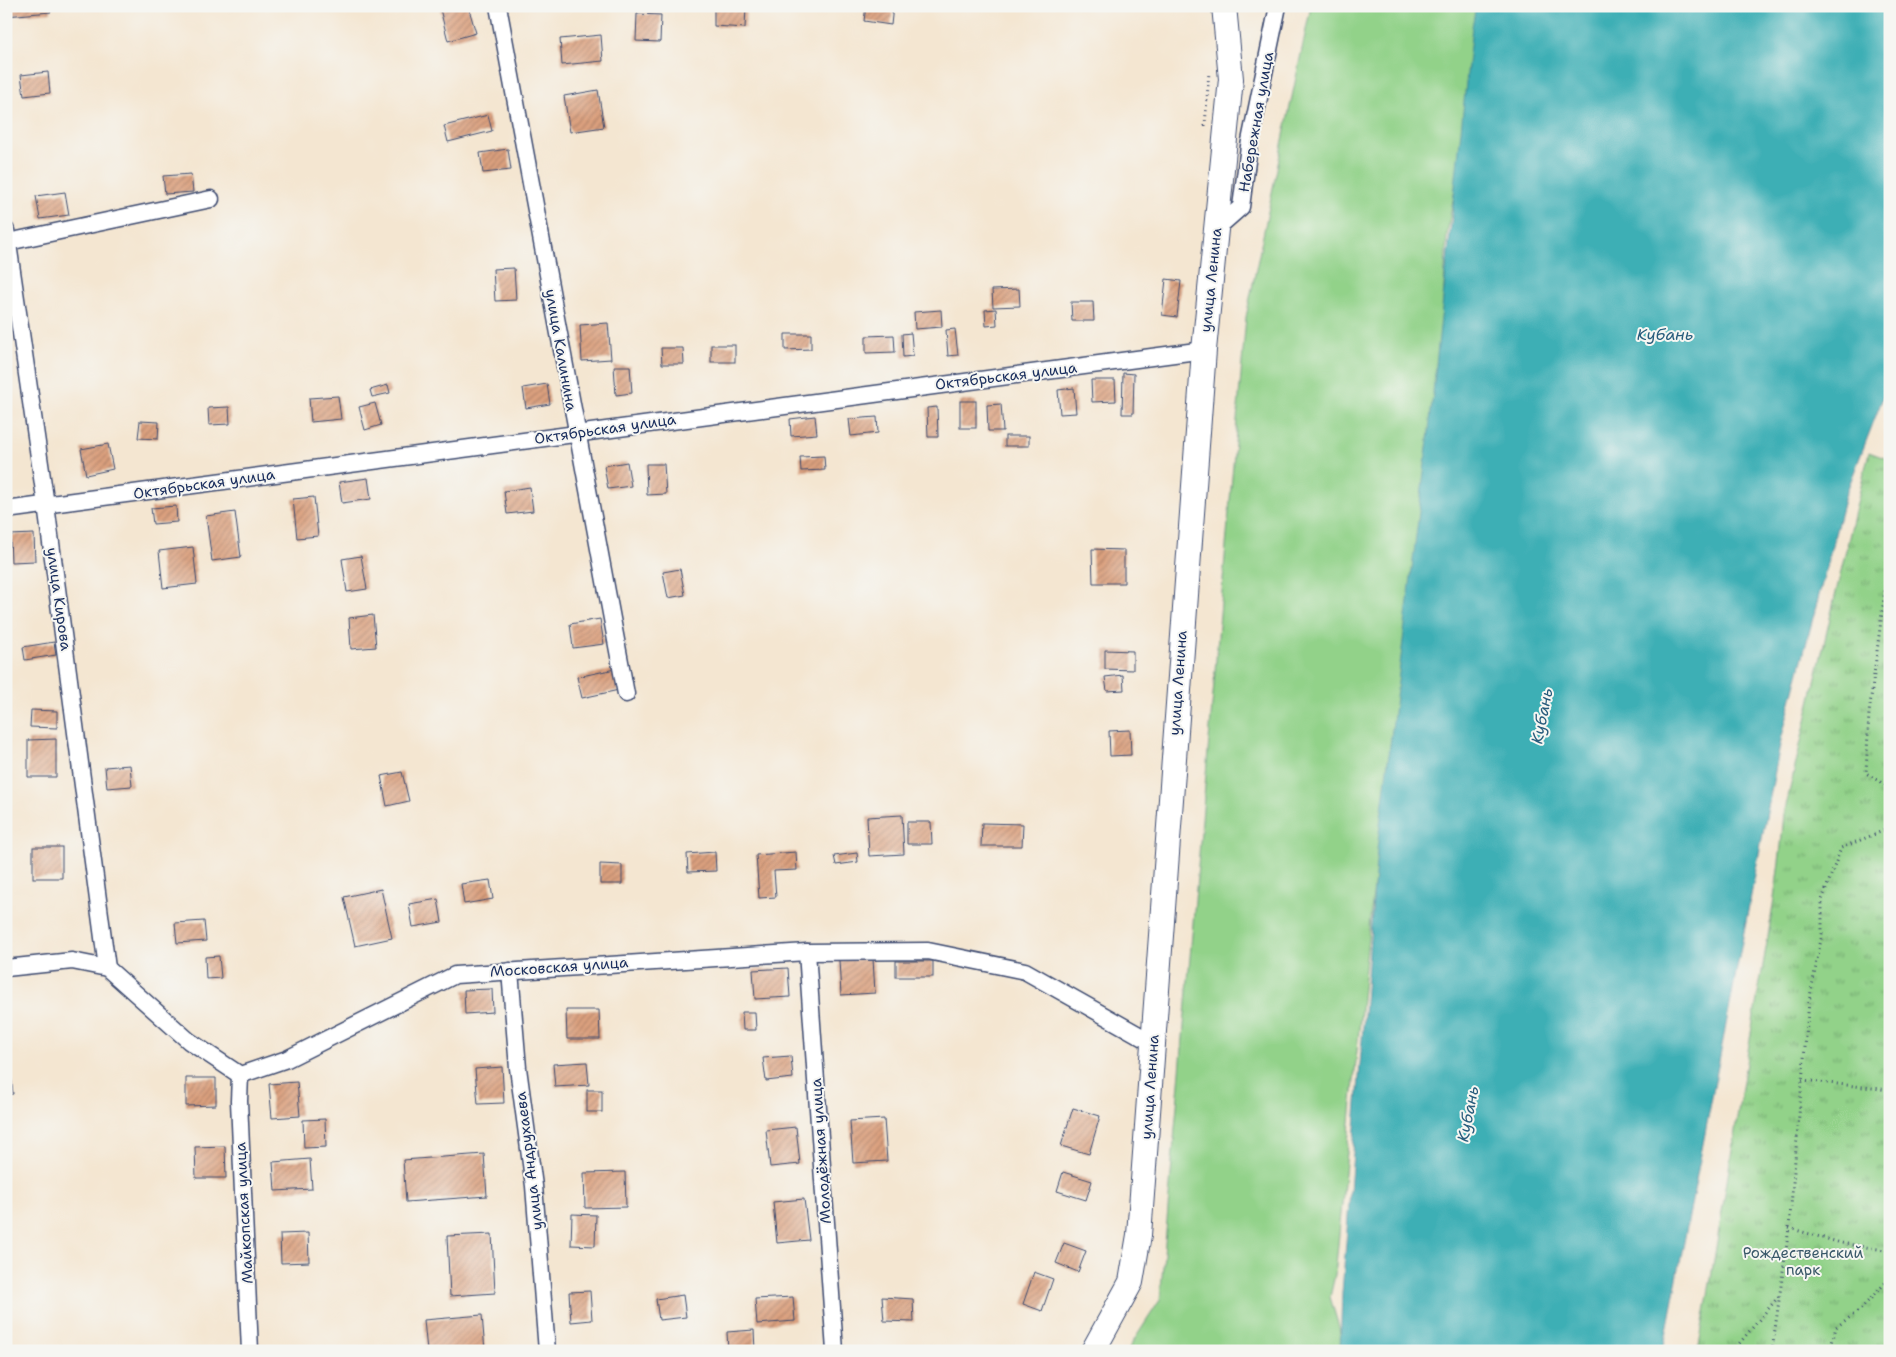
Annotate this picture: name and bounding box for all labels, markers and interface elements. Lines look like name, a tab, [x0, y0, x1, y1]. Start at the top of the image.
street label: Набережная улица	[1234, 50, 1278, 194]
street label: улица Ленина	[1196, 226, 1227, 333]
street label: улица Калинина	[540, 287, 582, 413]
water label: Кубань	[1637, 324, 1693, 345]
street label: Октябрьская улица	[934, 357, 1079, 395]
street label: Октябрьская улица	[533, 409, 678, 449]
street label: Октябрьская улица	[132, 464, 277, 504]
street label: улица Кирова	[42, 546, 76, 653]
street label: улица Ленина	[1164, 629, 1192, 736]
water label: Кубань	[1526, 686, 1558, 746]
street label: Московская улица	[489, 952, 629, 982]
street label: улица Ленина	[1136, 1033, 1164, 1140]
street label: Молодёжная улица	[806, 1077, 836, 1225]
water label: Кубань	[1452, 1084, 1484, 1144]
street label: улица Андрухаева	[511, 1090, 547, 1231]
street label: Майкопская улица	[230, 1141, 258, 1284]
park label: Рождественский парк	[1743, 1243, 1864, 1280]

